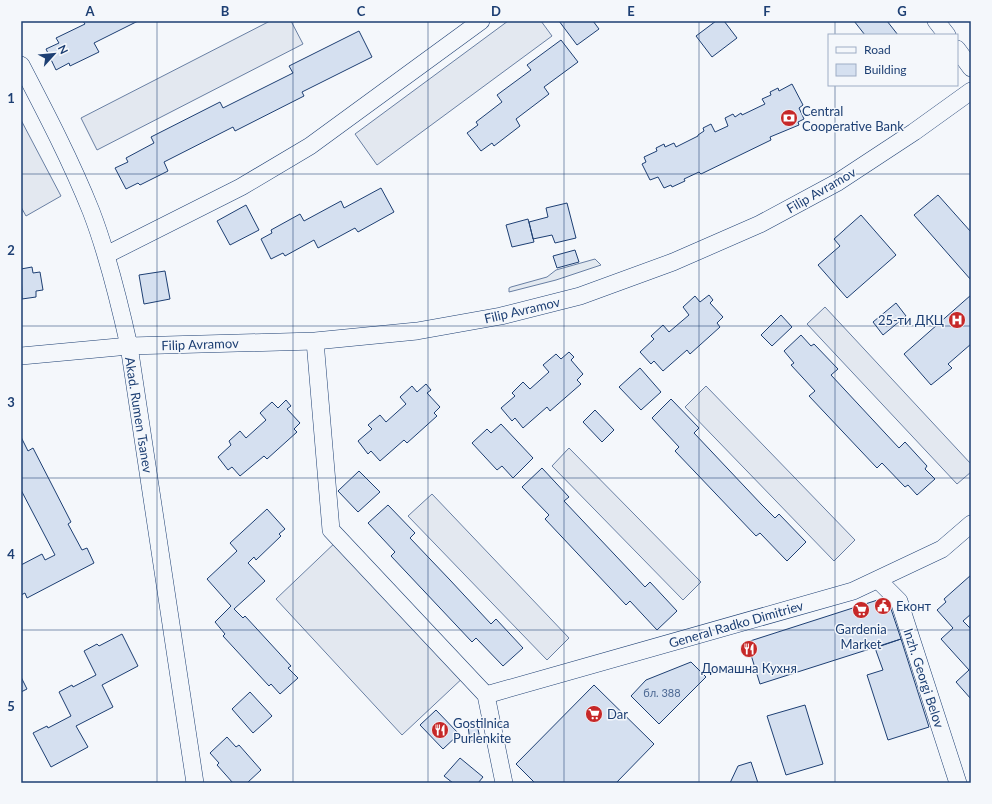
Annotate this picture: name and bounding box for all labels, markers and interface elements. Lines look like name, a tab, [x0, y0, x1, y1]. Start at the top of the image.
text: A	[84, 3, 95, 19]
text: B	[221, 3, 230, 19]
text: C	[357, 3, 366, 19]
text: D	[491, 3, 501, 19]
text: E	[627, 3, 635, 19]
text: F	[763, 3, 771, 19]
text: G	[897, 3, 907, 19]
north arrow	[34, 34, 74, 74]
legend	[828, 34, 958, 86]
text: Road	[864, 42, 891, 57]
text: N	[56, 43, 71, 56]
text: Building	[864, 62, 907, 77]
text: 1	[7, 90, 15, 106]
place label: Central Cooperative Bank	[802, 103, 904, 134]
bank icon: Central Cooperative Bank	[779, 108, 799, 128]
street label: Filip Avramov	[783, 164, 859, 216]
text: 2	[7, 242, 15, 258]
street label: Filip Avramov	[482, 293, 562, 327]
hospital icon: 25-ти ДКЦ	[947, 310, 967, 330]
place label: 25-ти ДКЦ	[878, 312, 944, 328]
street label: Filip Avramov	[161, 335, 239, 353]
street label: Akad. Rumen Tsanev	[122, 356, 156, 474]
text: 3	[7, 394, 15, 410]
text: 4	[7, 546, 15, 562]
public building icon: Еконт	[873, 596, 893, 616]
street label: General Radko Dimitriev	[667, 597, 805, 651]
place label: Еконт	[896, 598, 931, 614]
supermarket icon: Gardenia Market	[851, 600, 871, 620]
place label: Gardenia Market	[835, 621, 887, 652]
street label: Inzh. Georgi Belov	[900, 626, 948, 730]
restaurant icon: Домашна Кухня	[739, 639, 759, 659]
place label: Домашна Кухня	[701, 660, 797, 676]
house number: бл. 388	[643, 686, 681, 699]
text: 5	[7, 698, 15, 714]
supermarket icon: Dar	[584, 704, 604, 724]
place label: Dar	[607, 706, 628, 722]
place label: Gostilnica Purlenkite	[453, 715, 511, 746]
restaurant icon: Gostilnica Purlenkite	[430, 720, 450, 740]

